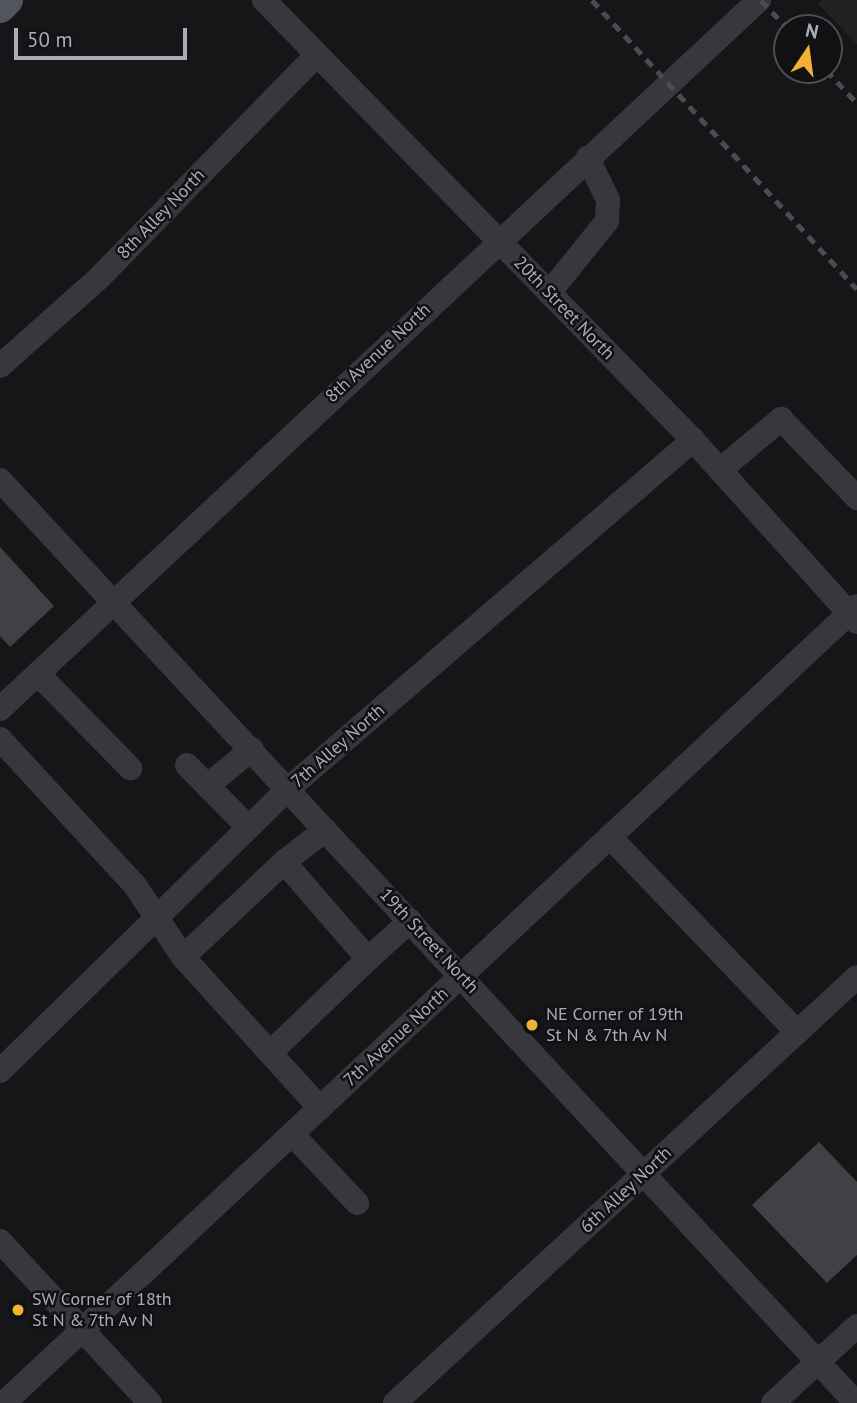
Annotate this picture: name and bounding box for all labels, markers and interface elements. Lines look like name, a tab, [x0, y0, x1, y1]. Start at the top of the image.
scale bar	[18, 14, 191, 58]
north arrow	[773, 14, 843, 84]
text: N	[803, 17, 821, 44]
text: 50 m	[27, 26, 73, 53]
street label: 8th Alley North	[112, 164, 210, 264]
street label: 20th Street North	[509, 252, 619, 364]
street label: 8th Avenue North	[321, 299, 435, 407]
street label: 7th Alley North	[287, 699, 389, 793]
street label: 19th Street North	[375, 884, 483, 998]
street label: 7th Avenue North	[339, 983, 453, 1091]
place label: NE Corner of 19th St N & 7th Av N	[546, 1004, 683, 1046]
marker: NE Corner of 19th St N & 7th Av N	[524, 1017, 540, 1033]
street label: 6th Alley North	[576, 1142, 676, 1238]
place label: SW Corner of 18th St N & 7th Av N	[32, 1289, 172, 1332]
marker: SW Corner of 18th St N & 7th Av N	[10, 1302, 26, 1318]

